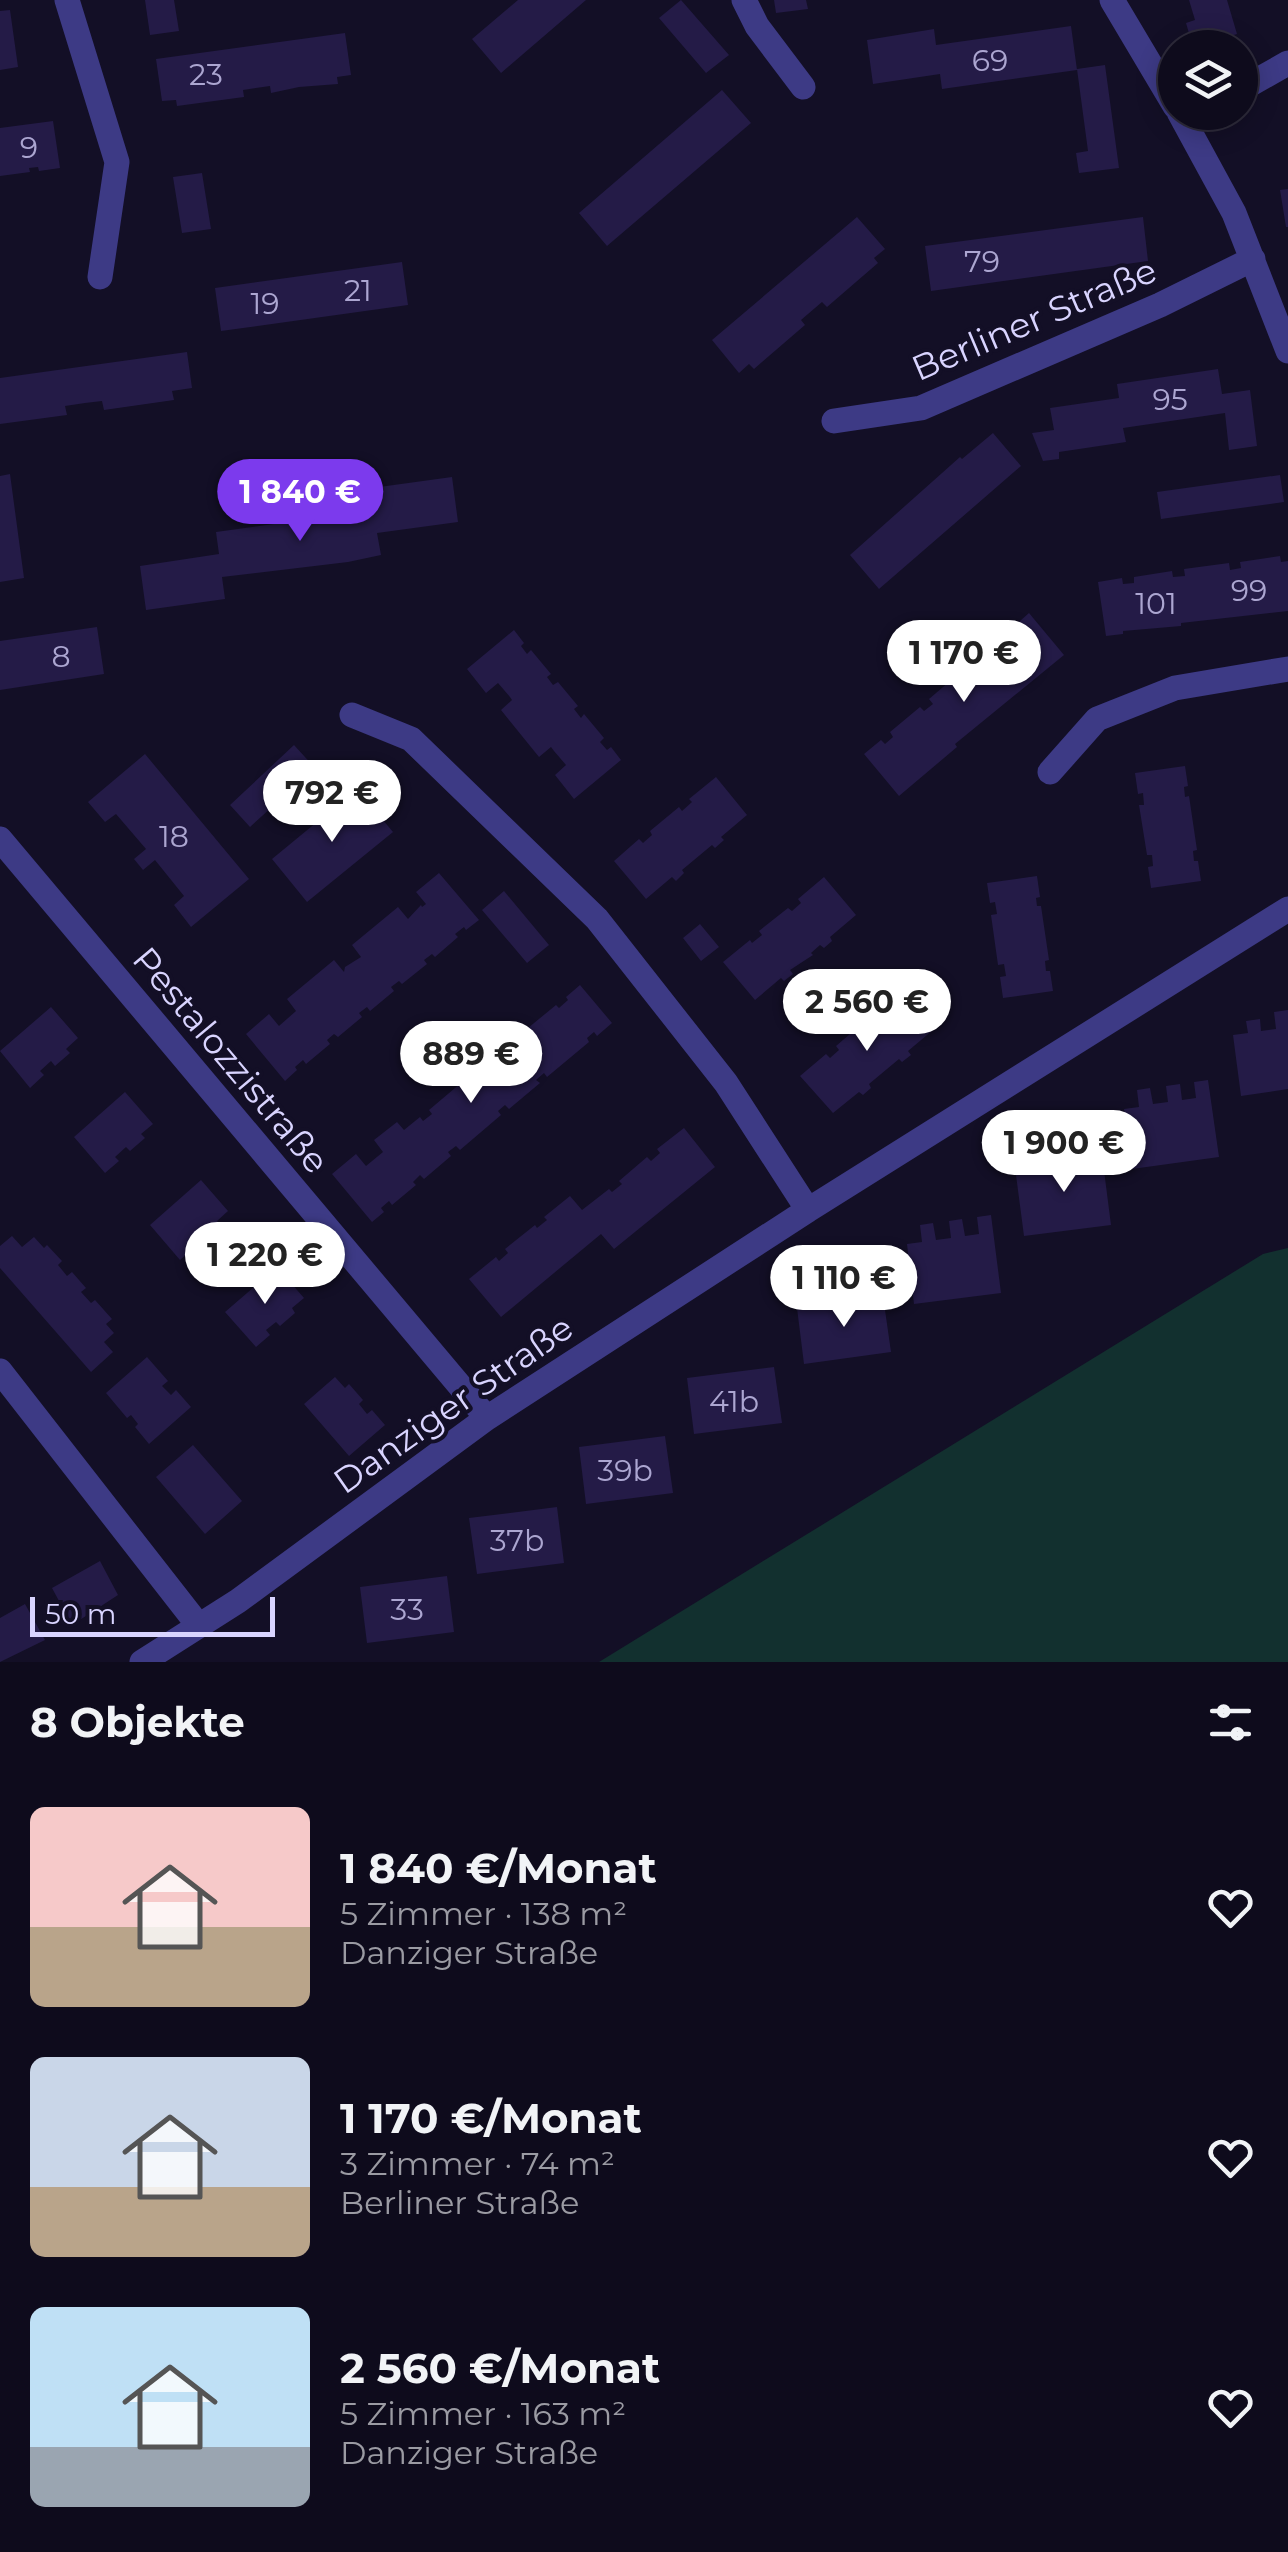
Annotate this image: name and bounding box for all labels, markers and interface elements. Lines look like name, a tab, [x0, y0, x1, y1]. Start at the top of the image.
map controls	[1158, 30, 1258, 130]
button: layers	[1158, 30, 1258, 130]
house number: 69	[972, 42, 1008, 79]
house number: 23	[189, 56, 223, 93]
house number: 9	[20, 129, 38, 166]
house number: 79	[964, 243, 1000, 280]
street label: Berliner Straße	[905, 248, 1163, 390]
house number: 21	[344, 272, 372, 309]
house number: 19	[250, 285, 280, 322]
house number: 95	[1152, 381, 1188, 418]
pin: 1 840 €	[208, 459, 392, 544]
text: 1 840 €	[239, 472, 361, 511]
house number: 99	[1231, 572, 1267, 609]
house number: 101	[1135, 585, 1177, 622]
pin: 1 170 €	[872, 620, 1056, 705]
text: 1 170 €	[909, 633, 1019, 672]
house number: 8	[51, 638, 71, 675]
pin: 792 €	[262, 760, 402, 845]
text: 792 €	[285, 773, 379, 812]
house number: 18	[159, 818, 189, 855]
street label: Pestalozzistraße	[124, 938, 338, 1182]
pin: 2 560 €	[775, 969, 959, 1054]
text: 2 560 €	[805, 982, 929, 1021]
pin: 889 €	[401, 1021, 541, 1106]
text: 889 €	[422, 1034, 520, 1073]
pin: 1 900 €	[972, 1110, 1156, 1195]
text: 1 900 €	[1004, 1123, 1124, 1162]
pin: 1 220 €	[173, 1222, 357, 1307]
text: 1 220 €	[207, 1235, 323, 1274]
pin: 1 110 €	[752, 1245, 936, 1330]
text: 1 110 €	[792, 1258, 896, 1297]
street label: Danziger Straße	[325, 1305, 581, 1503]
house number: 41b	[709, 1383, 759, 1420]
house number: 39b	[597, 1452, 653, 1489]
house number: 37b	[490, 1522, 544, 1559]
house number: 33	[390, 1591, 424, 1628]
scale bar	[30, 1592, 275, 1636]
text: 50 m	[45, 1597, 116, 1631]
icon: filters	[1203, 1695, 1258, 1750]
text: 8 Objekte	[30, 1696, 245, 1748]
text: 1 840 €/Monat	[340, 1842, 657, 1894]
icon: home	[110, 1847, 230, 1967]
icon: heart	[1203, 1880, 1258, 1935]
text: 5 Zimmer · 138 m²	[340, 1894, 627, 1933]
text: Danziger Straße	[340, 1933, 598, 1972]
text: 1 170 €/Monat	[340, 2092, 642, 2144]
icon: home	[110, 2097, 230, 2217]
icon: heart	[1203, 2130, 1258, 2185]
text: 3 Zimmer · 74 m²	[340, 2144, 615, 2183]
text: Berliner Straße	[340, 2183, 579, 2222]
text: 2 560 €/Monat	[340, 2342, 660, 2394]
icon: home	[110, 2347, 230, 2467]
icon: heart	[1203, 2380, 1258, 2435]
text: 5 Zimmer · 163 m²	[340, 2394, 626, 2433]
text: Danziger Straße	[340, 2433, 598, 2472]

